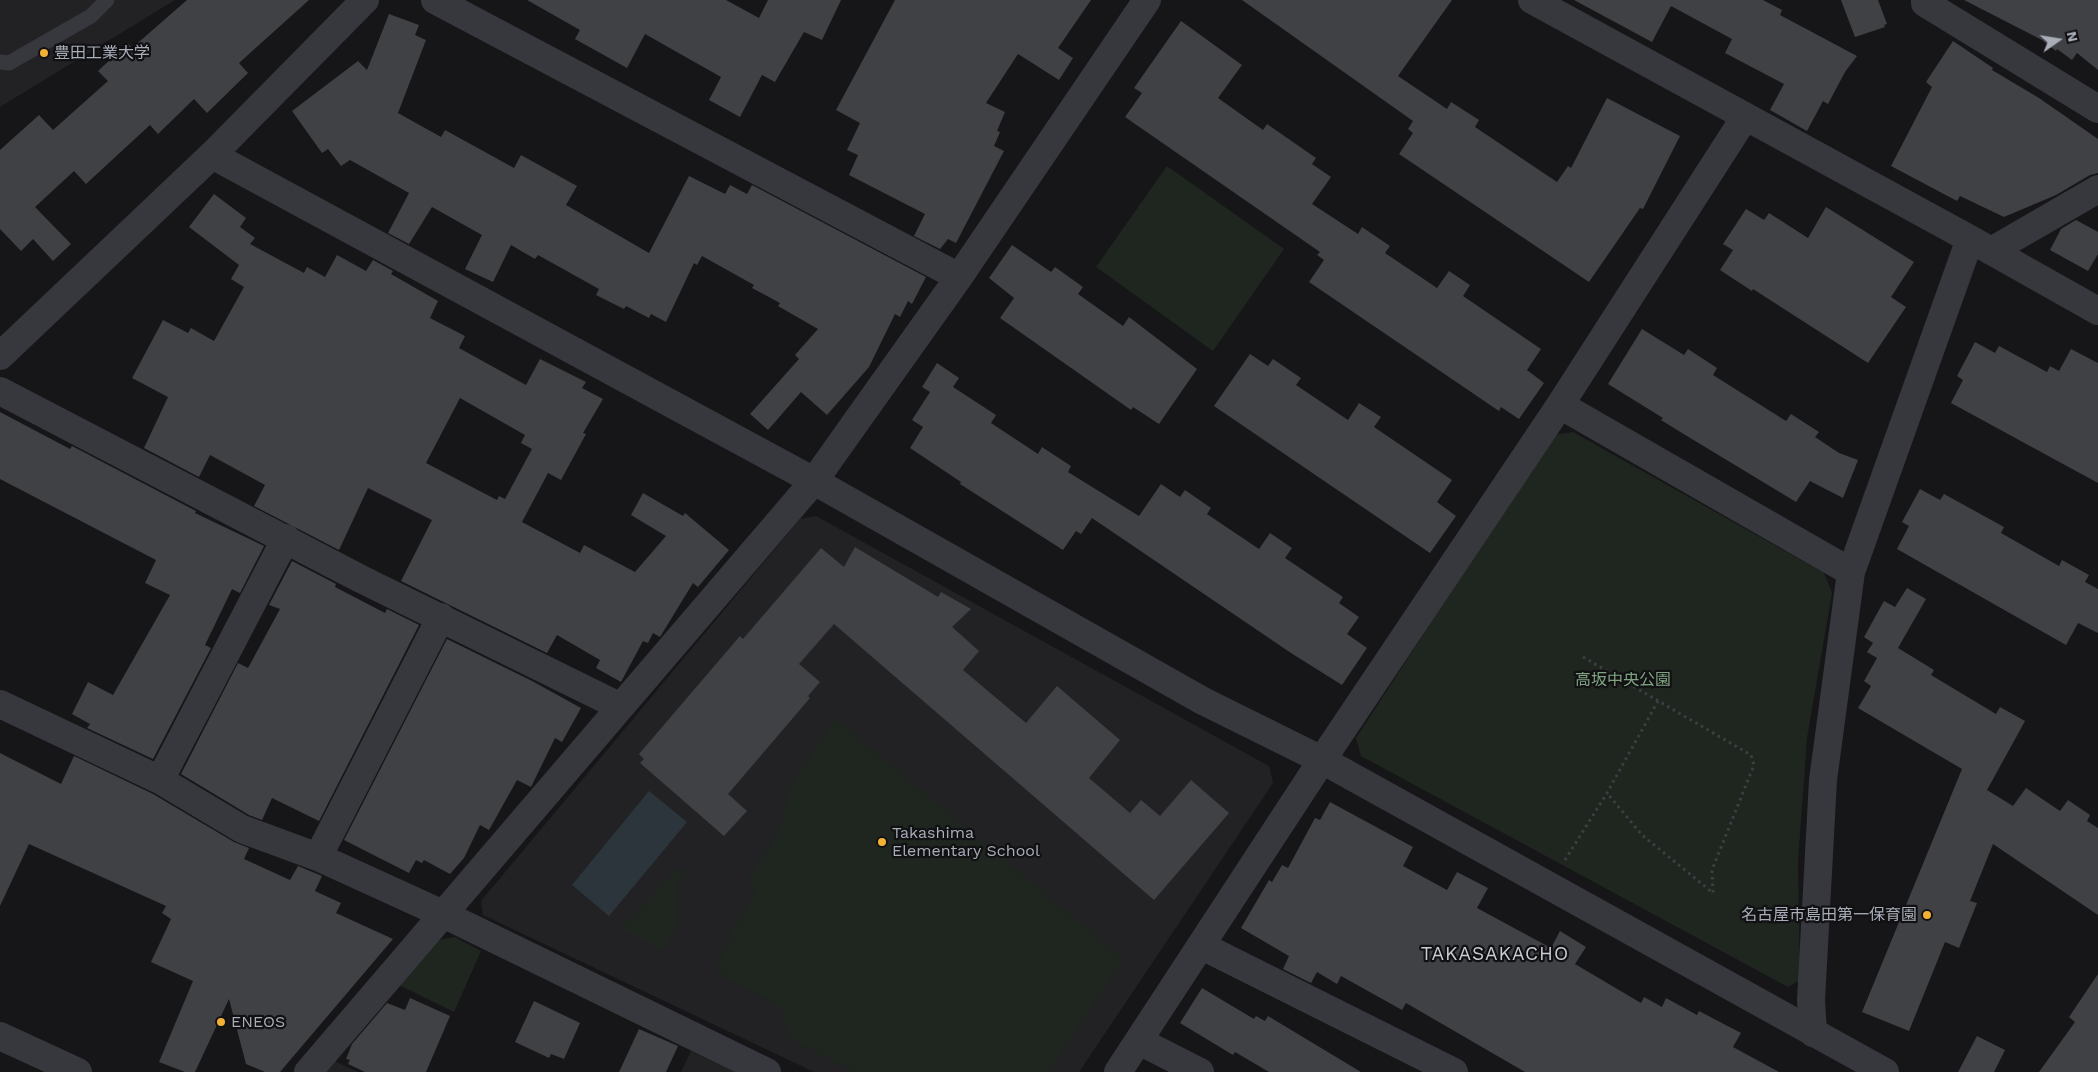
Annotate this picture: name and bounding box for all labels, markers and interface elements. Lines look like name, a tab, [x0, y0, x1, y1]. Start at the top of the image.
north arrow	[2033, 15, 2083, 65]
text: N	[2064, 30, 2082, 43]
place label: 豊田工業大学	[54, 43, 150, 63]
marker: 豊田工業大学	[38, 47, 50, 59]
park label: 高坂中央公園	[1575, 670, 1671, 690]
place label: Takashima Elementary School	[892, 823, 1040, 861]
marker: Takashima Elementary School	[876, 836, 888, 848]
place label: 名古屋市島田第一保育園	[1741, 905, 1917, 925]
marker: 名古屋市島田第一保育園	[1921, 909, 1933, 921]
district label: TAKASAKACHO	[1419, 943, 1571, 965]
place label: ENEOS	[231, 1012, 285, 1032]
marker: ENEOS	[215, 1016, 227, 1028]

